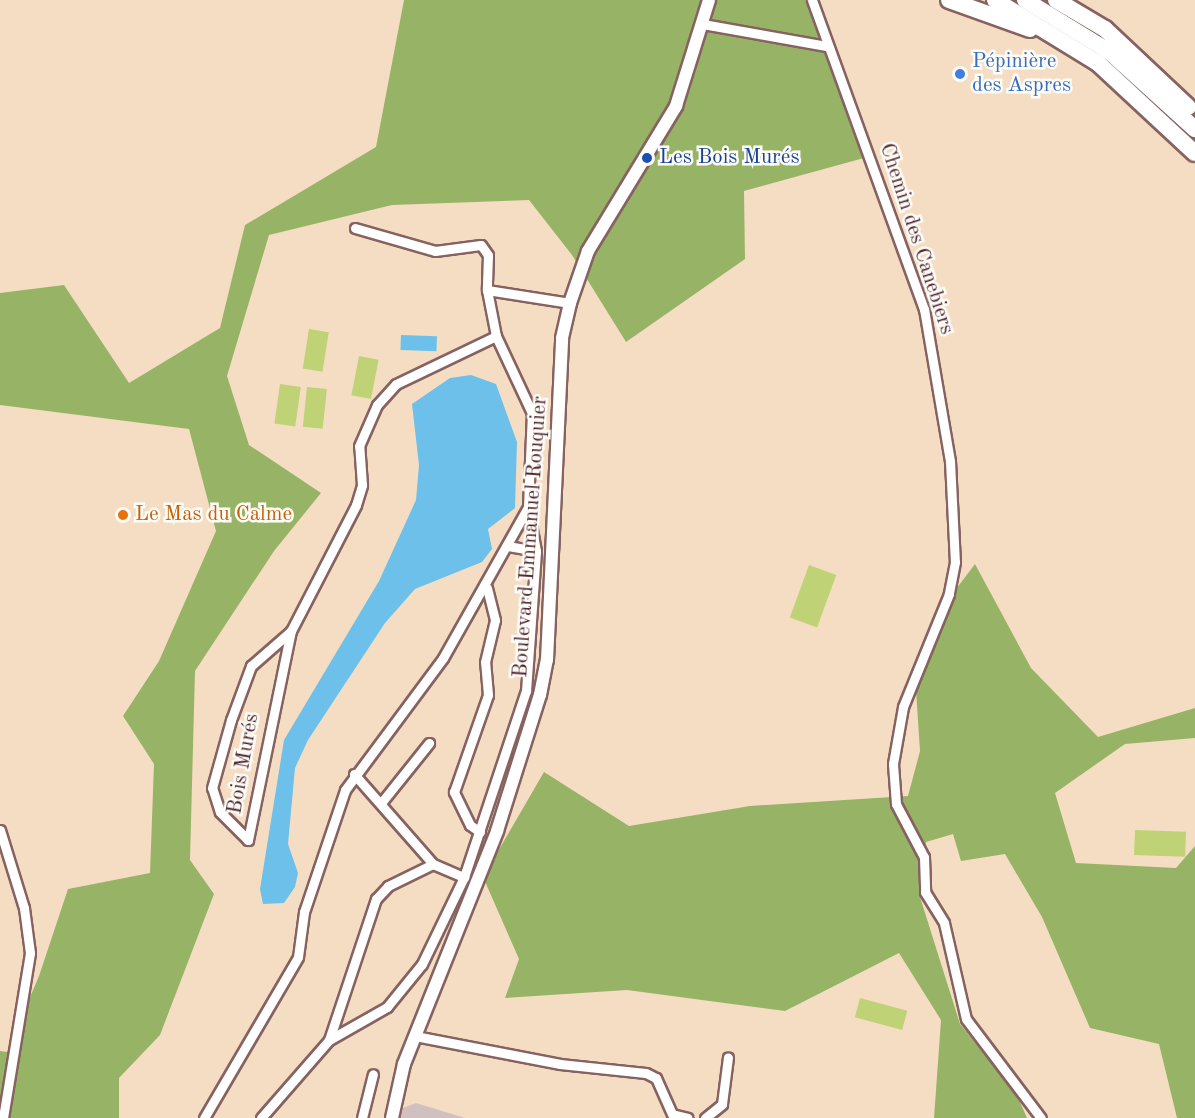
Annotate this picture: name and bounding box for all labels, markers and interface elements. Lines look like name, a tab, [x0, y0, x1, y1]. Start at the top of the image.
place label: Pépinière des Aspres	[972, 49, 1071, 99]
marker: Pépinière des Aspres	[953, 67, 967, 81]
street label: Chemin des Canebiers	[873, 140, 959, 338]
place label: Les Bois Murés	[659, 145, 799, 171]
marker: Les Bois Murés	[640, 151, 654, 165]
street label: Boulevard Emmanuel Rouquier	[509, 395, 553, 679]
place label: Le Mas du Calme	[135, 502, 292, 528]
marker: Le Mas du Calme	[116, 508, 130, 522]
street label: Bois Murés	[223, 712, 265, 816]

